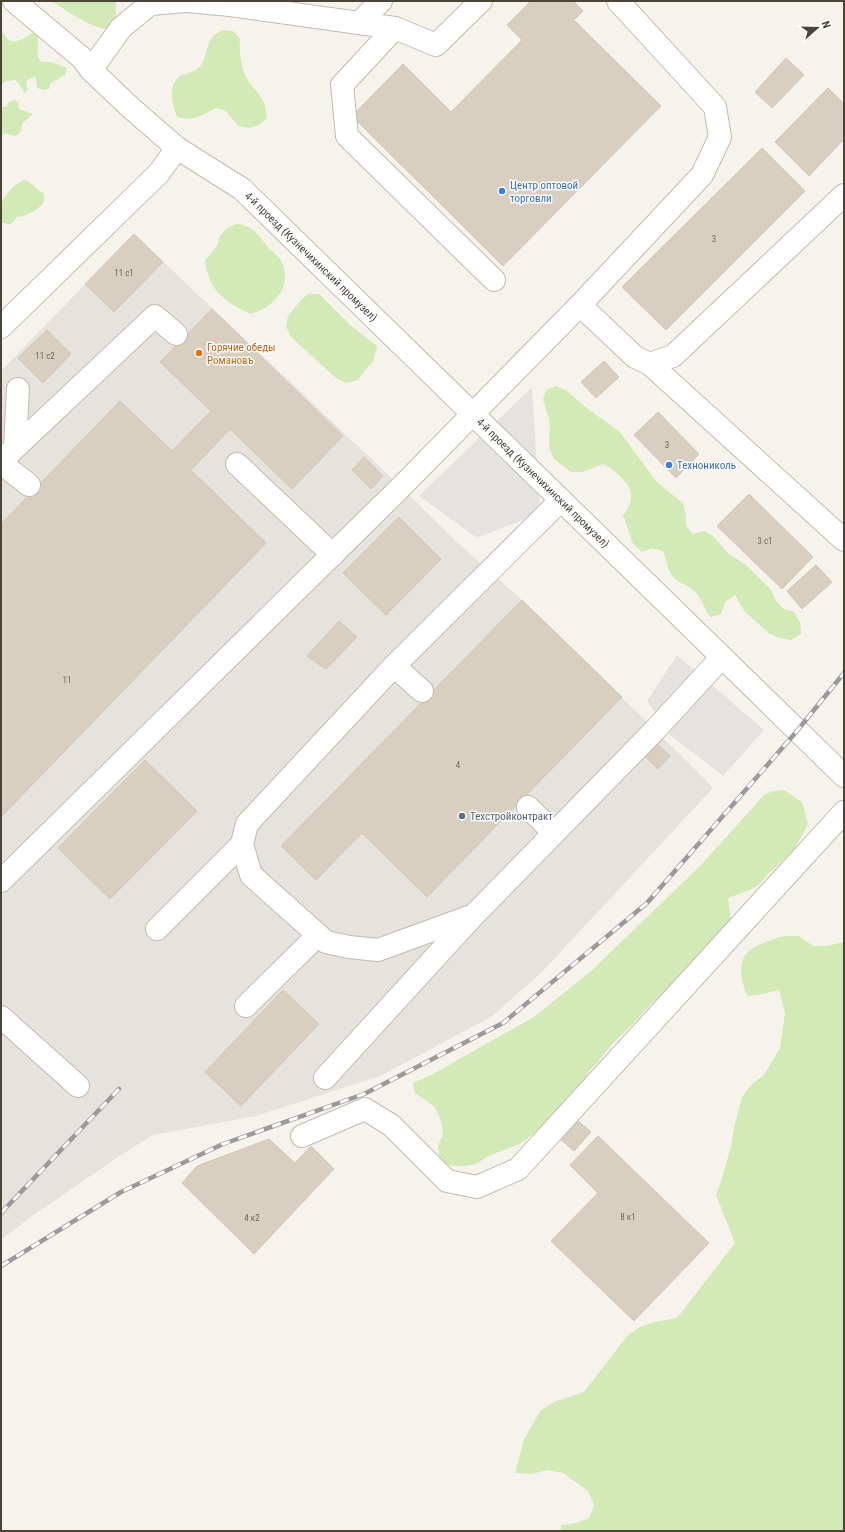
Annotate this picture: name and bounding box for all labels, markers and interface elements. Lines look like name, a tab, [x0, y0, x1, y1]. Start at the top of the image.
north arrow	[797, 8, 837, 48]
text: N	[819, 19, 833, 30]
place label: Центр оптовой торговли	[510, 179, 578, 205]
marker: Центр оптовой торговли	[497, 186, 507, 196]
street label: 4-й проезд (Кузнечихинский промузел)	[242, 189, 380, 324]
house number: 3	[712, 234, 716, 244]
house number: 11 с1	[114, 268, 134, 278]
place label: Горячие обеды Романовъ	[207, 341, 276, 367]
marker: Горячие обеды Романовъ	[194, 348, 204, 358]
house number: 11 с2	[35, 351, 55, 361]
street label: 4-й проезд (Кузнечихинский промузел)	[474, 416, 612, 550]
house number: 3	[665, 440, 669, 450]
place label: Технониколь	[677, 459, 736, 472]
marker: Технониколь	[664, 460, 674, 470]
house number: 3 с1	[757, 536, 773, 546]
house number: 11	[63, 675, 71, 685]
house number: 4	[456, 760, 461, 770]
place label: Техстройконтракт	[470, 810, 553, 823]
marker: Техстройконтракт	[457, 811, 467, 821]
house number: 8 к1	[620, 1212, 636, 1222]
house number: 4 к2	[244, 1213, 260, 1223]

